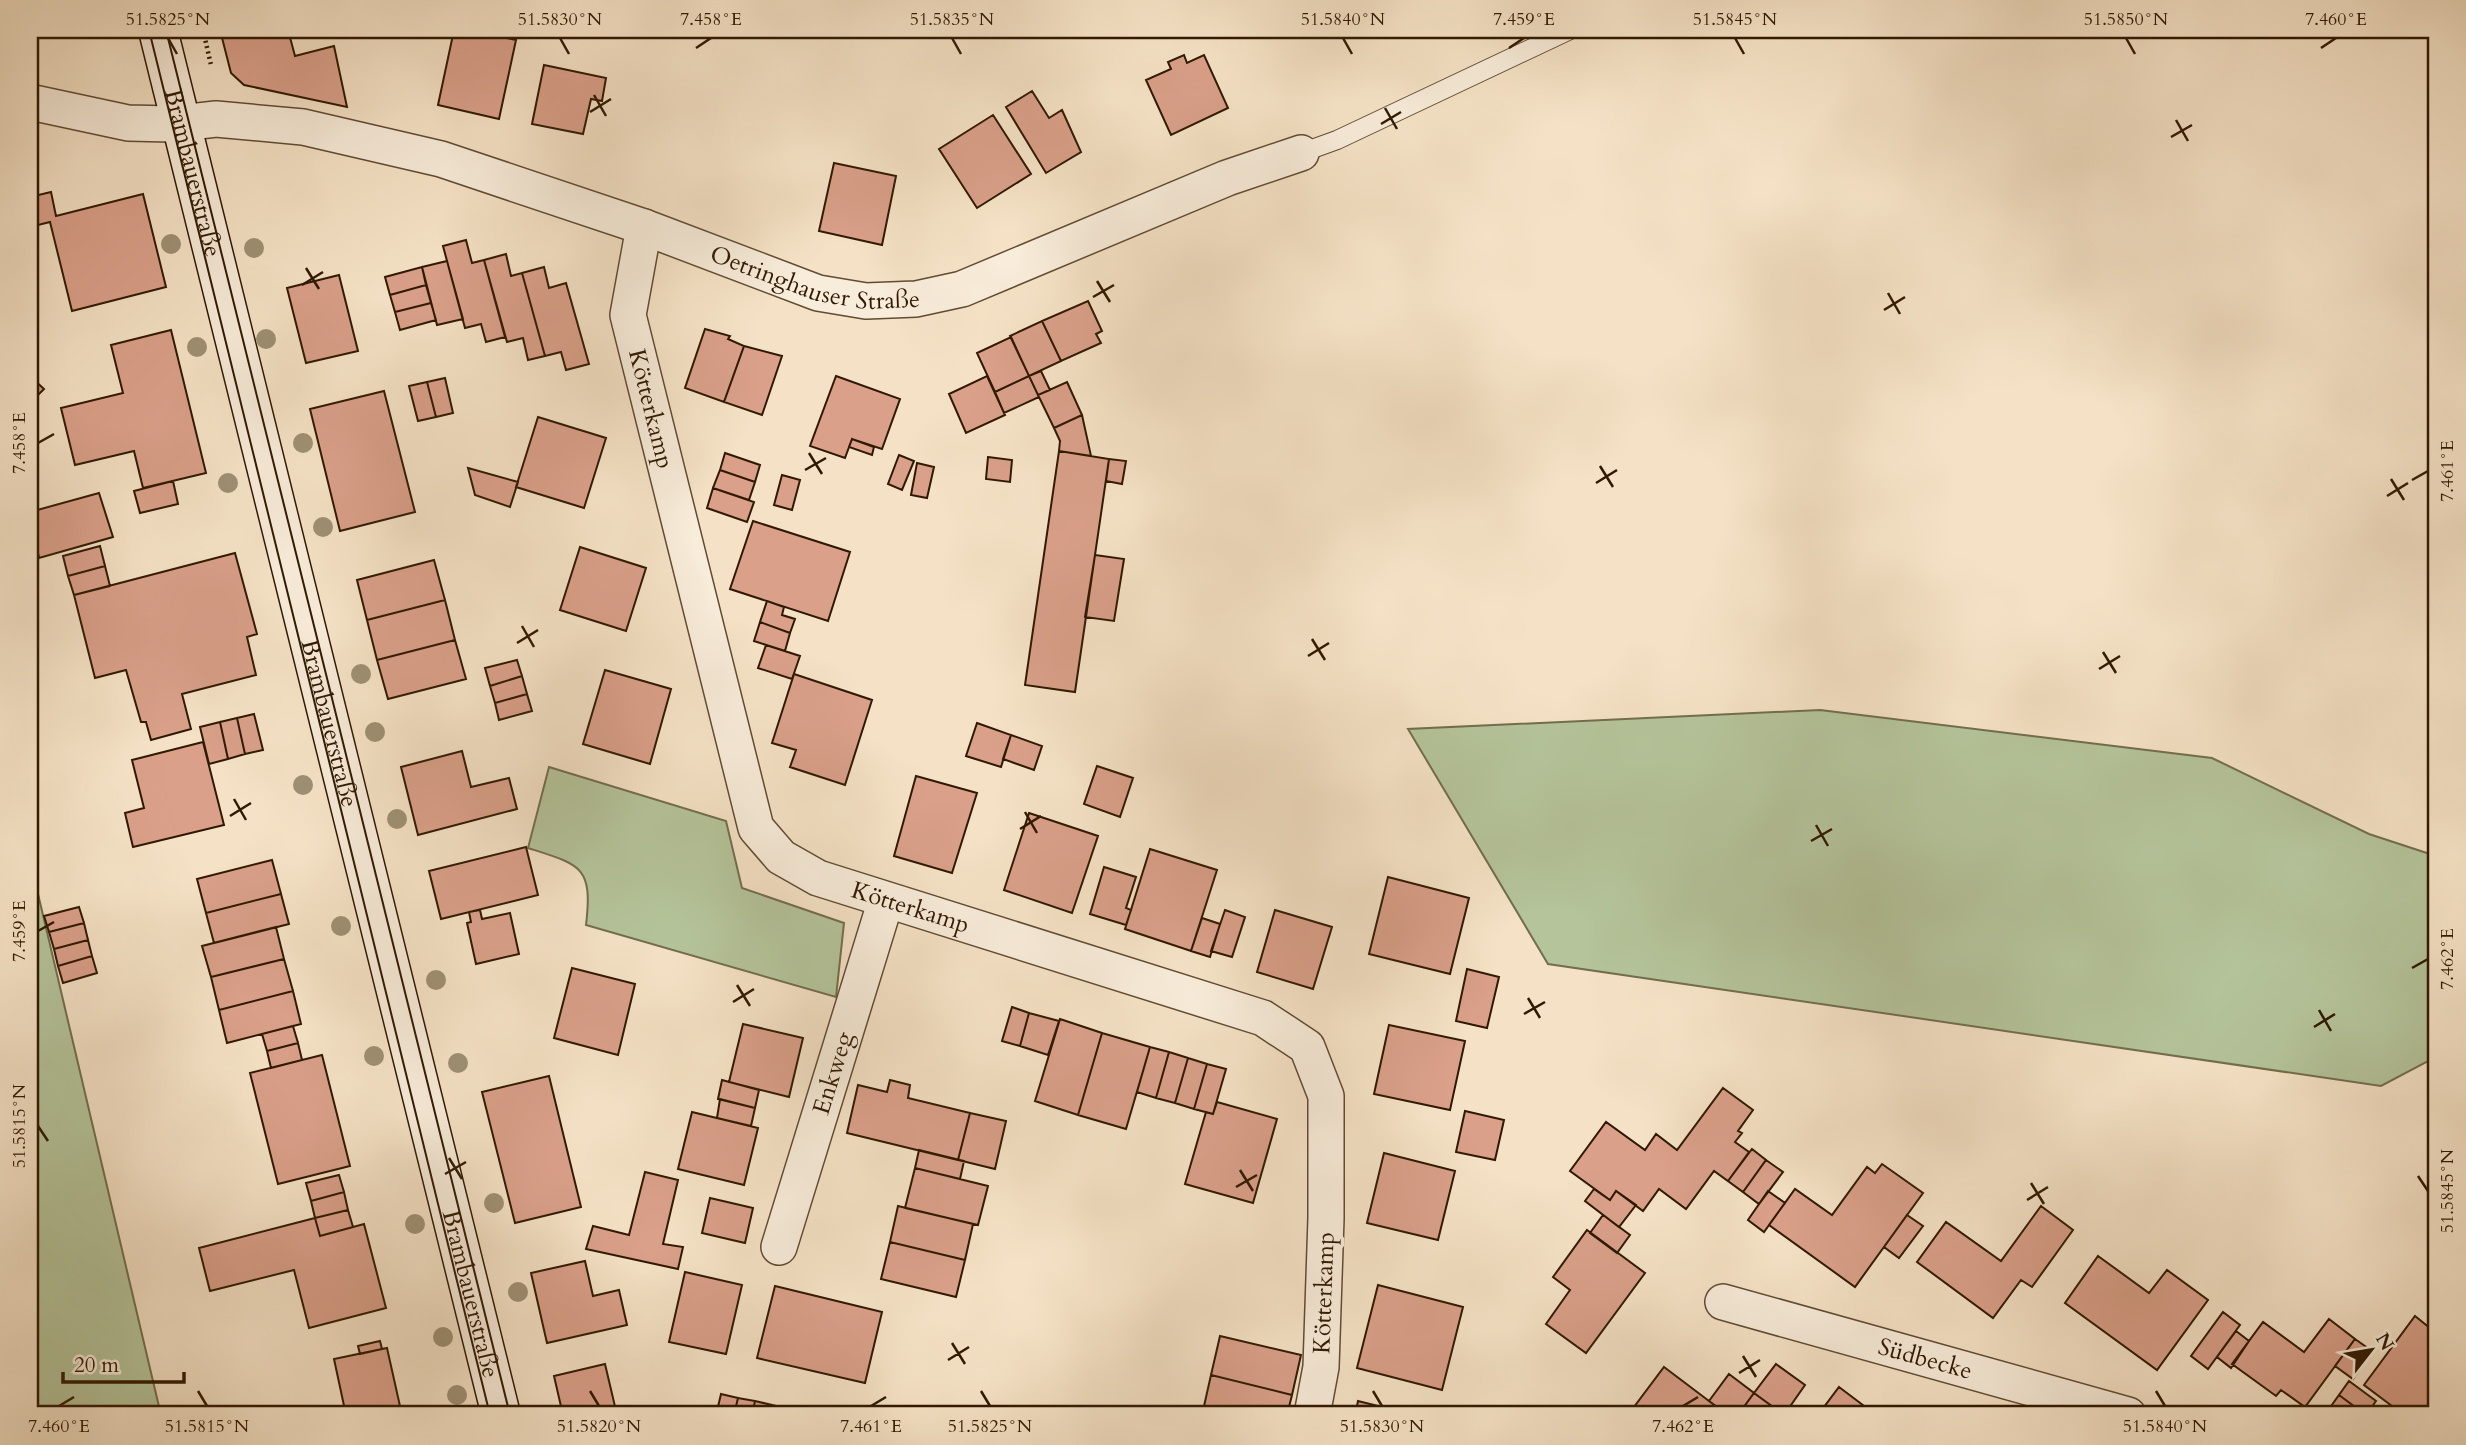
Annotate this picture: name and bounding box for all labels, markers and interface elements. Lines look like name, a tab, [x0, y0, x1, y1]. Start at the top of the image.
text: 51.5825°N	[126, 7, 211, 32]
text: 51.5830°N	[518, 7, 603, 32]
text: 7.458°E	[680, 7, 742, 32]
text: 51.5835°N	[910, 7, 995, 32]
text: 51.5840°N	[1301, 7, 1386, 32]
text: 7.459°E	[1493, 7, 1555, 32]
text: 51.5845°N	[1693, 7, 1778, 32]
text: 51.5850°N	[2084, 7, 2169, 32]
text: 7.460°E	[2305, 7, 2367, 32]
street label: Brambauerstraße	[157, 85, 230, 260]
street label: Oetringhauser Straße	[705, 237, 921, 318]
street label: Kötterkamp	[621, 346, 682, 472]
text: 7.458°E	[7, 412, 32, 474]
text: 7.461°E	[2435, 440, 2460, 502]
street label: Brambauerstraße	[293, 636, 366, 810]
street label: Kötterkamp	[847, 873, 974, 941]
text: 7.459°E	[7, 900, 32, 962]
text: 7.462°E	[2435, 928, 2460, 990]
street label: Enkweg	[804, 1027, 861, 1119]
text: 51.5815°N	[7, 1083, 32, 1168]
text: 51.5845°N	[2435, 1148, 2460, 1233]
street label: Brambauerstraße	[434, 1206, 508, 1381]
street label: Kötterkamp	[1305, 1231, 1343, 1355]
north arrow	[2336, 1316, 2406, 1386]
text: N	[2369, 1328, 2400, 1356]
street label: Südbecke	[1874, 1330, 1976, 1387]
scale bar	[63, 1340, 184, 1384]
text: 20 m	[74, 1351, 119, 1380]
text: 7.460°E	[28, 1414, 90, 1439]
text: 51.5815°N	[165, 1414, 250, 1439]
text: 51.5820°N	[557, 1414, 642, 1439]
text: 7.461°E	[840, 1414, 902, 1439]
text: 51.5825°N	[948, 1414, 1033, 1439]
text: 51.5830°N	[1340, 1414, 1425, 1439]
text: 7.462°E	[1652, 1414, 1714, 1439]
text: 51.5840°N	[2123, 1414, 2208, 1439]

